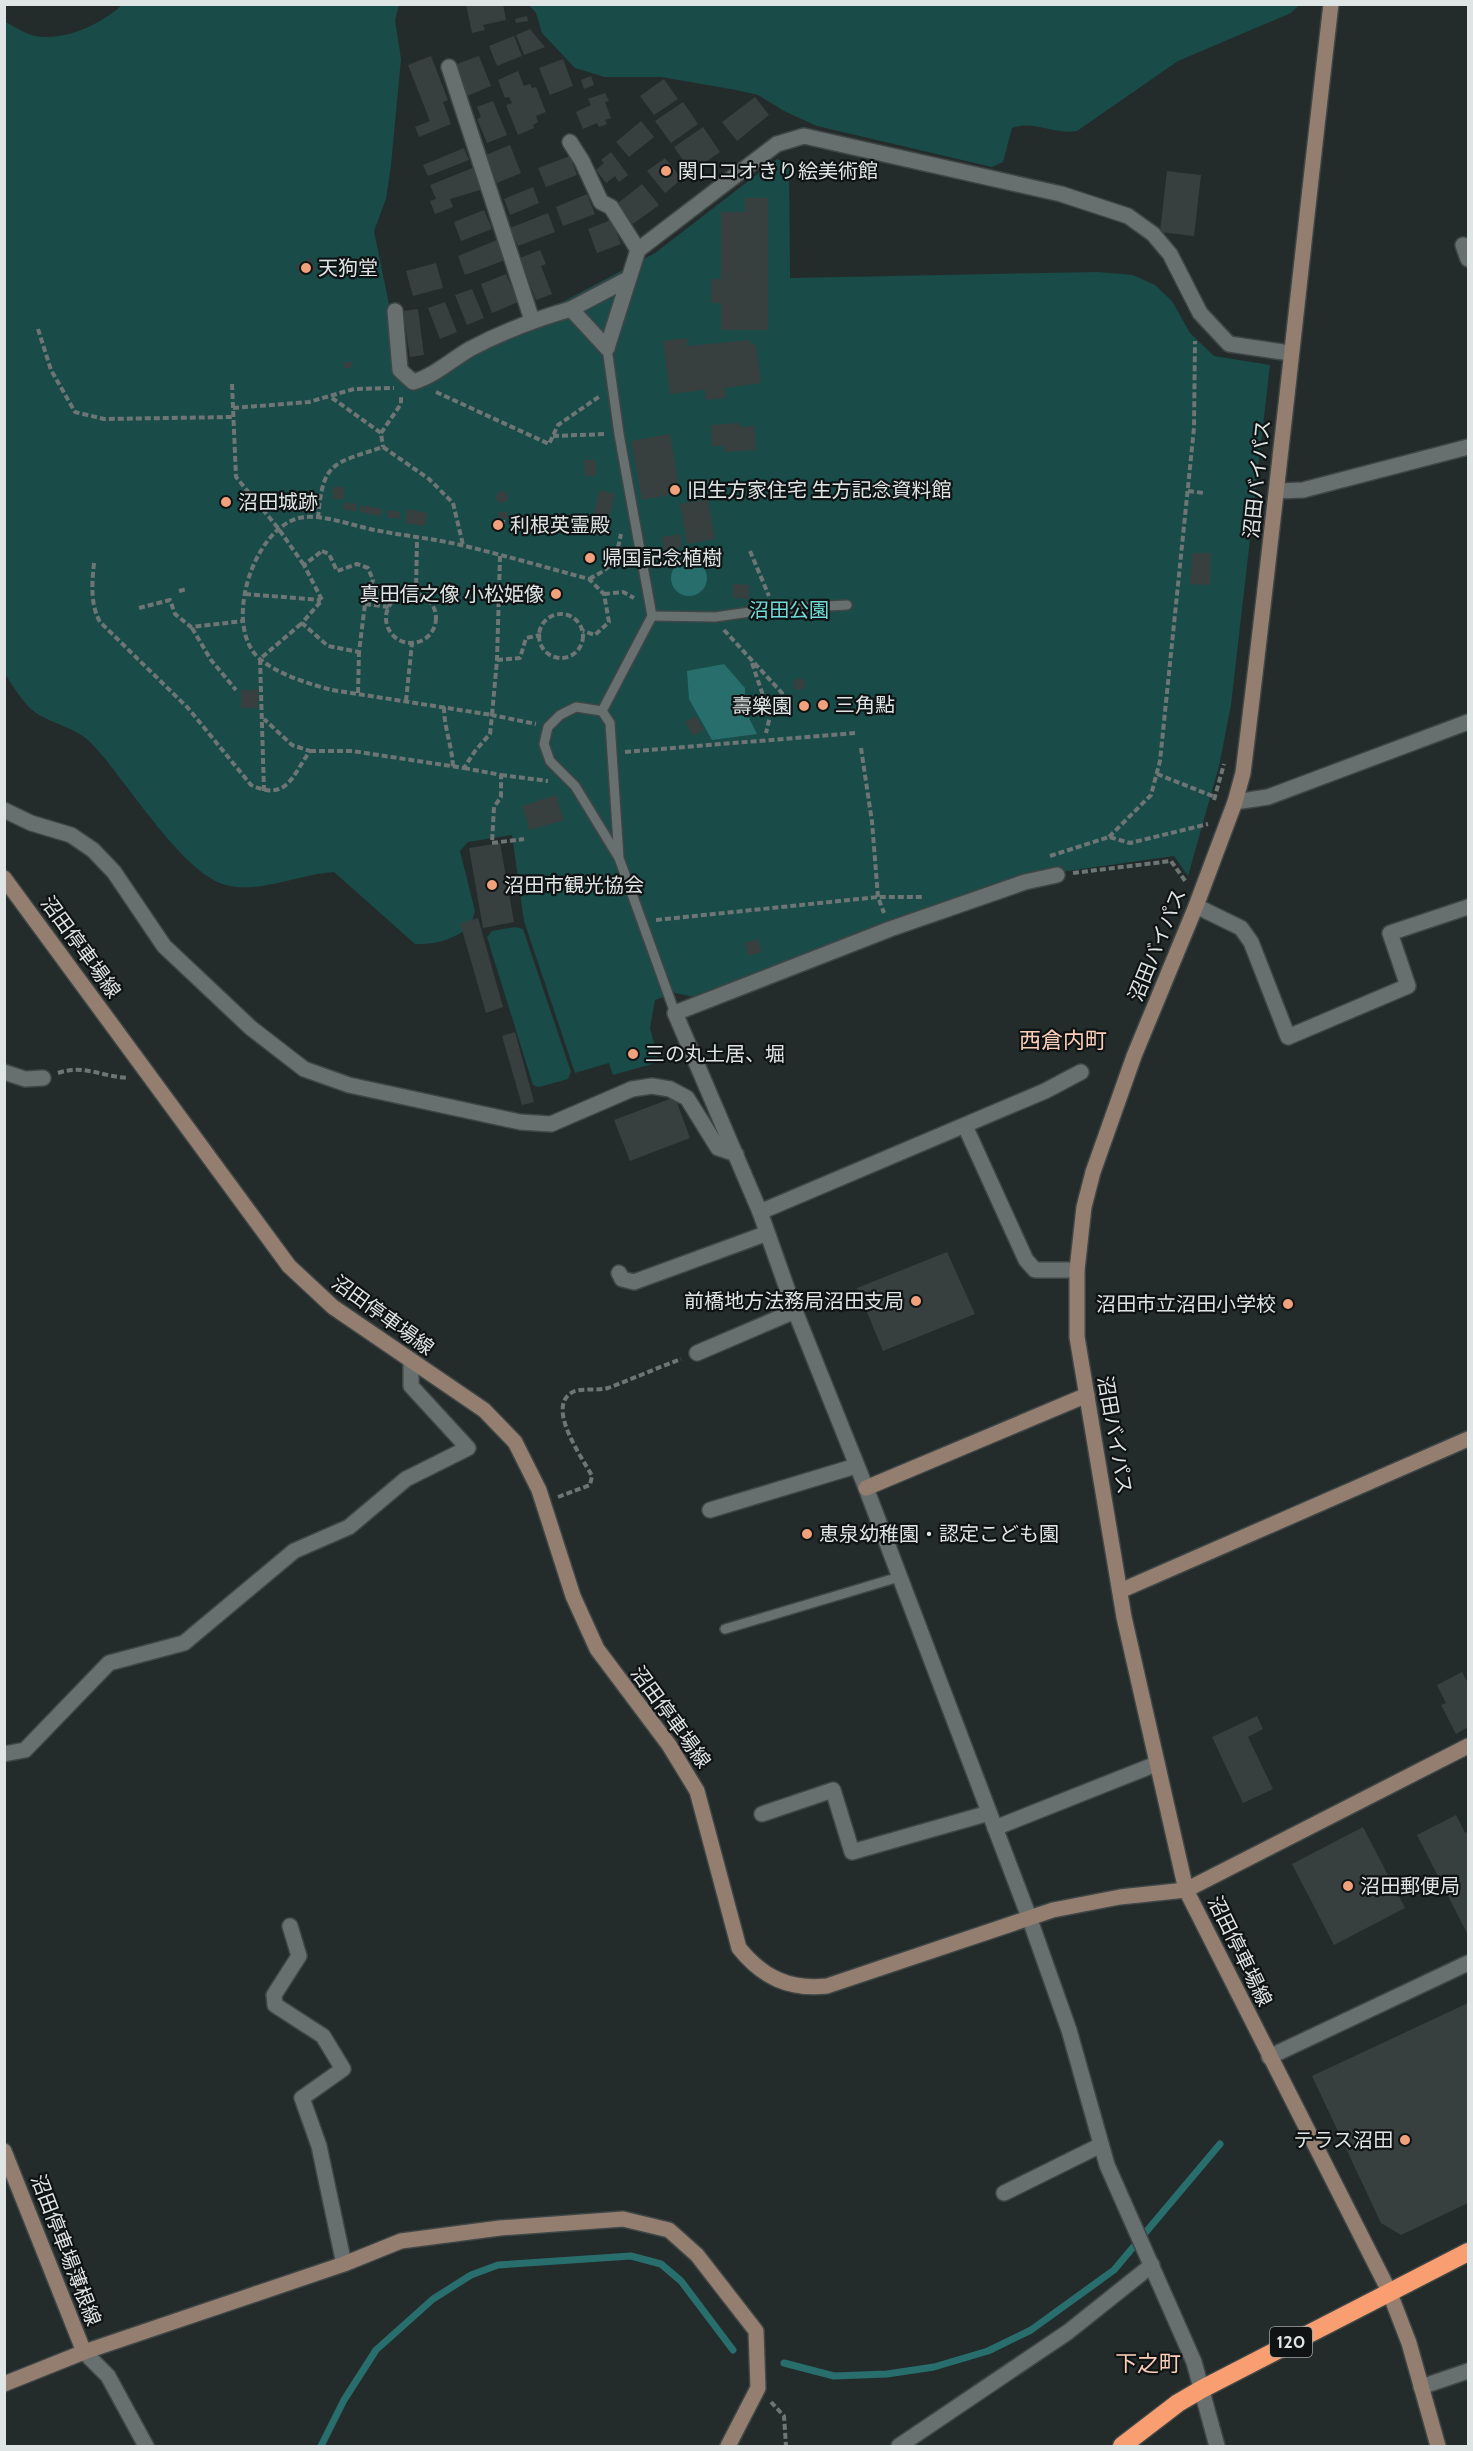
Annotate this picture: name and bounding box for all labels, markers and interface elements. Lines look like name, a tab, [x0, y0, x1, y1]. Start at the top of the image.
place label: 関口コオきり絵美術館	[678, 159, 878, 183]
marker: 関口コオきり絵美術館	[659, 164, 673, 178]
place label: 天狗堂	[318, 256, 378, 280]
marker: 天狗堂	[299, 261, 313, 275]
street label: 沼田バイパス	[1239, 418, 1275, 540]
place label: 旧生方家住宅 生方記念資料館	[687, 478, 952, 502]
marker: 旧生方家住宅 生方記念資料館	[668, 483, 682, 497]
place label: 沼田城跡	[238, 490, 318, 514]
marker: 沼田城跡	[219, 495, 233, 509]
place label: 利根英霊殿	[510, 513, 610, 537]
marker: 利根英霊殿	[491, 518, 505, 532]
place label: 帰国記念植樹	[602, 546, 722, 570]
marker: 帰国記念植樹	[583, 551, 597, 565]
place label: 真田信之像 小松姫像	[360, 582, 544, 606]
marker: 真田信之像 小松姫像	[549, 587, 563, 601]
park label: 沼田公園	[749, 598, 829, 622]
place label: 三角點	[835, 693, 895, 717]
place label: 壽樂園	[732, 694, 792, 718]
marker: 三角點	[816, 698, 830, 712]
marker: 壽樂園	[797, 699, 811, 713]
place label: 沼田市観光協会	[504, 873, 644, 897]
marker: 沼田市観光協会	[485, 878, 499, 892]
street label: 沼田バイパス	[1123, 885, 1191, 1005]
street label: 沼田停車場線	[36, 891, 126, 1003]
district label: 西倉内町	[1019, 1027, 1107, 1054]
place label: 三の丸土居、堀	[645, 1042, 785, 1066]
marker: 三の丸土居、堀	[626, 1047, 640, 1061]
street label: 沼田停車場線	[327, 1270, 439, 1360]
place label: 前橋地方法務局沼田支局	[684, 1289, 904, 1313]
place label: 沼田市立沼田小学校	[1096, 1292, 1276, 1316]
marker: 前橋地方法務局沼田支局	[909, 1294, 923, 1308]
marker: 沼田市立沼田小学校	[1281, 1297, 1295, 1311]
street label: 沼田バイパス	[1093, 1374, 1137, 1496]
place label: 恵泉幼稚園・認定こども園	[819, 1522, 1059, 1546]
marker: 恵泉幼稚園・認定こども園	[800, 1527, 814, 1541]
street label: 沼田停車場線	[626, 1661, 716, 1773]
place label: 沼田郵便局	[1360, 1874, 1460, 1898]
marker: 沼田郵便局	[1341, 1879, 1355, 1893]
street label: 沼田停車場線	[1203, 1892, 1277, 2010]
place label: テラス沼田	[1293, 2128, 1393, 2152]
marker: テラス沼田	[1398, 2133, 1412, 2147]
street label: 沼田停車場薄根線	[26, 2171, 106, 2329]
road number: 120	[1270, 2327, 1312, 2357]
district label: 下之町	[1115, 2350, 1181, 2377]

